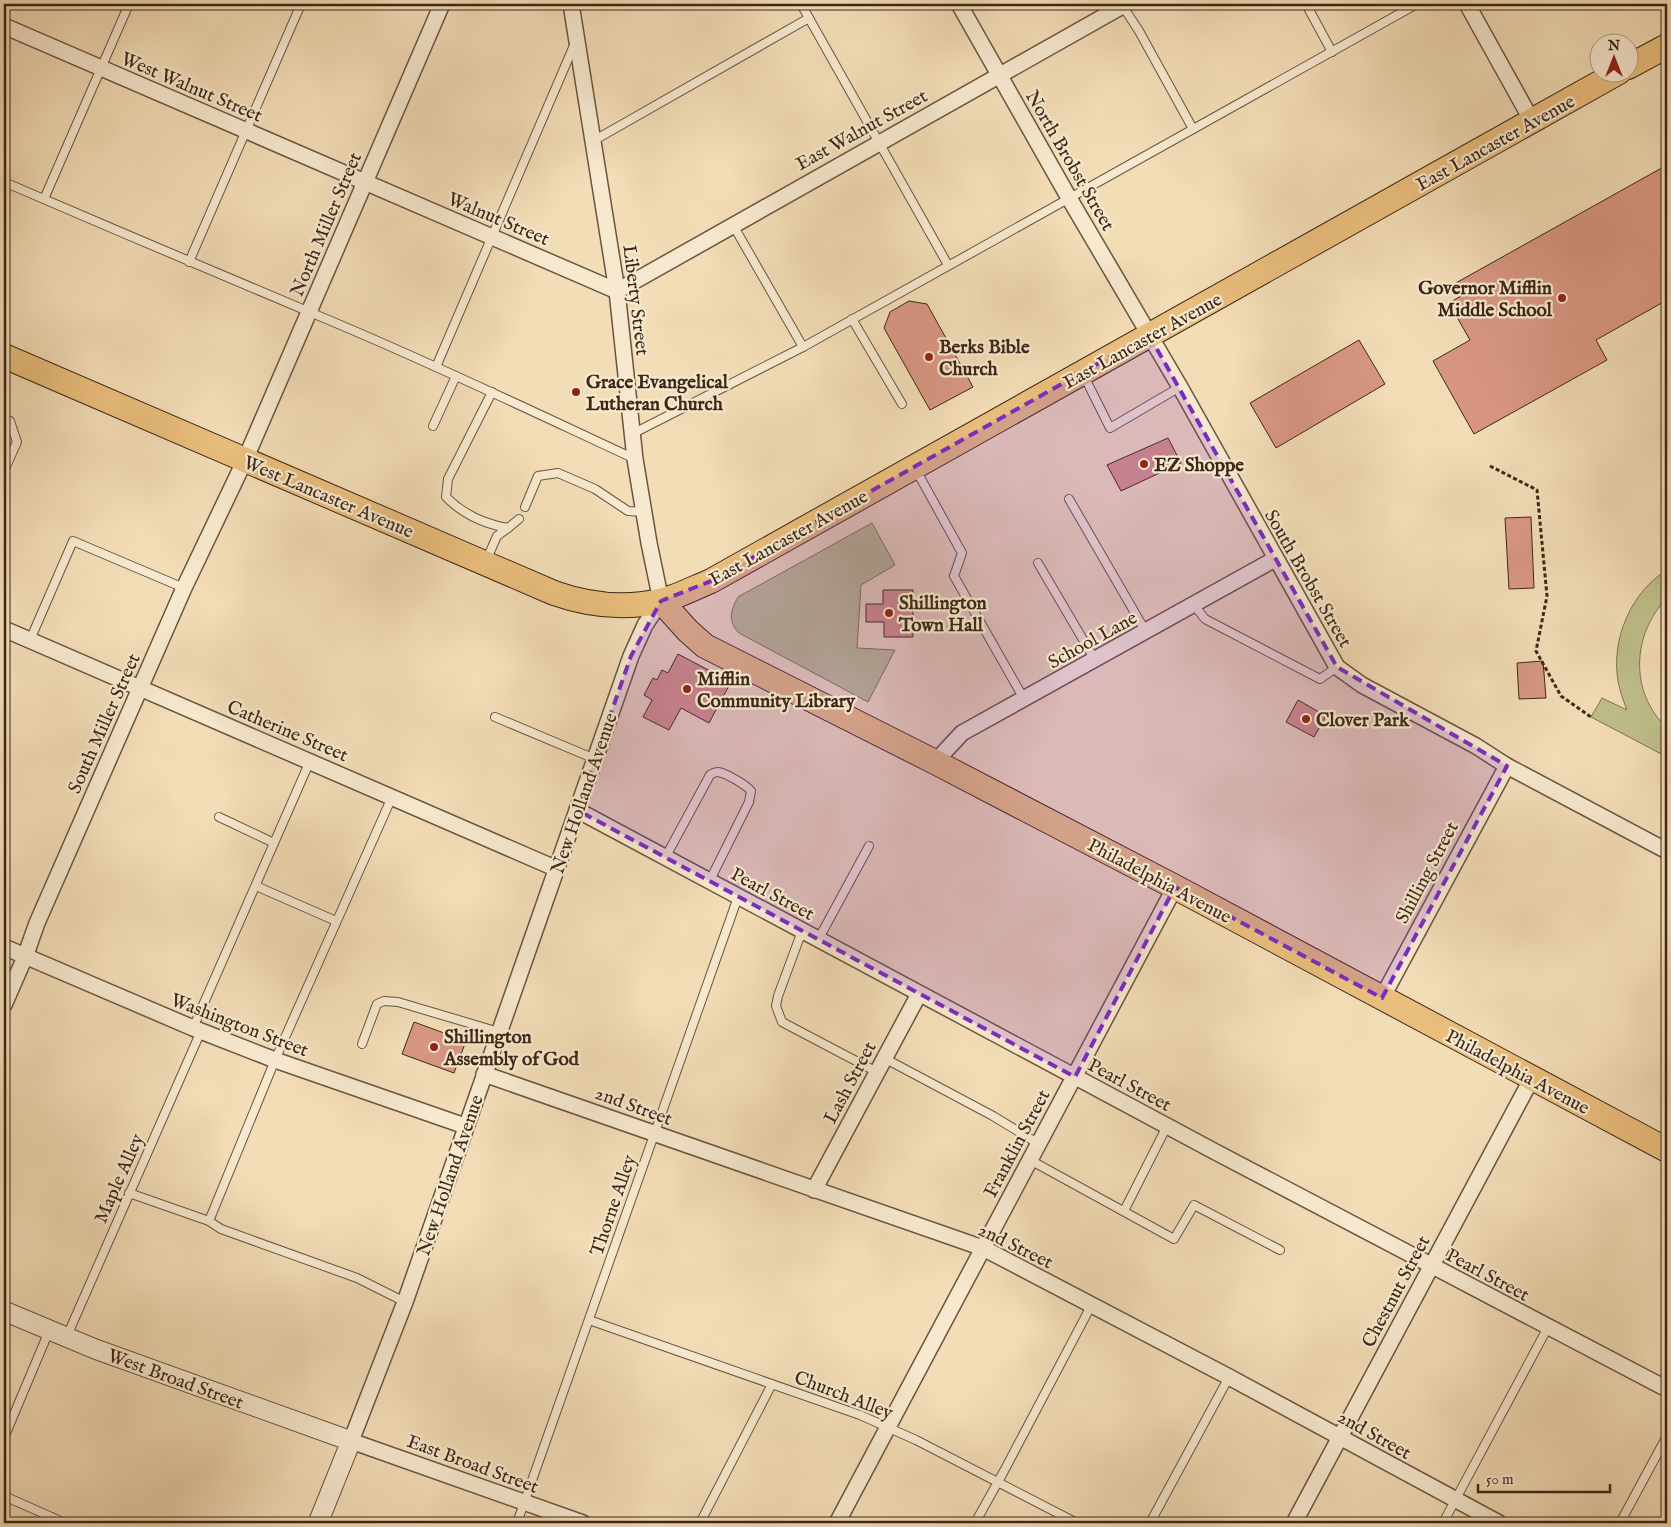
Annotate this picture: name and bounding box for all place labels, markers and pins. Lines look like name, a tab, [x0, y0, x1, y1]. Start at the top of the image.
place label: Governor Mifflin Middle School	[1418, 277, 1553, 323]
marker: Governor Mifflin Middle School	[1556, 292, 1568, 304]
place label: Berks Bible Church	[939, 336, 1030, 382]
marker: Berks Bible Church	[923, 351, 935, 363]
place label: Grace Evangelical Lutheran Church	[586, 371, 729, 417]
marker: Grace Evangelical Lutheran Church	[570, 386, 582, 398]
place label: EZ Shoppe	[1154, 454, 1244, 478]
marker: EZ Shoppe	[1138, 458, 1150, 470]
place label: Shillington Town Hall	[898, 592, 987, 638]
marker: Shillington Town Hall	[883, 607, 895, 619]
place label: Mifflin Community Library	[697, 668, 856, 714]
marker: Mifflin Community Library	[681, 683, 693, 695]
place label: Clover Park	[1316, 709, 1410, 733]
marker: Clover Park	[1300, 713, 1312, 725]
place label: Shillington Assembly of God	[443, 1026, 580, 1072]
marker: Shillington Assembly of God	[428, 1041, 440, 1053]

